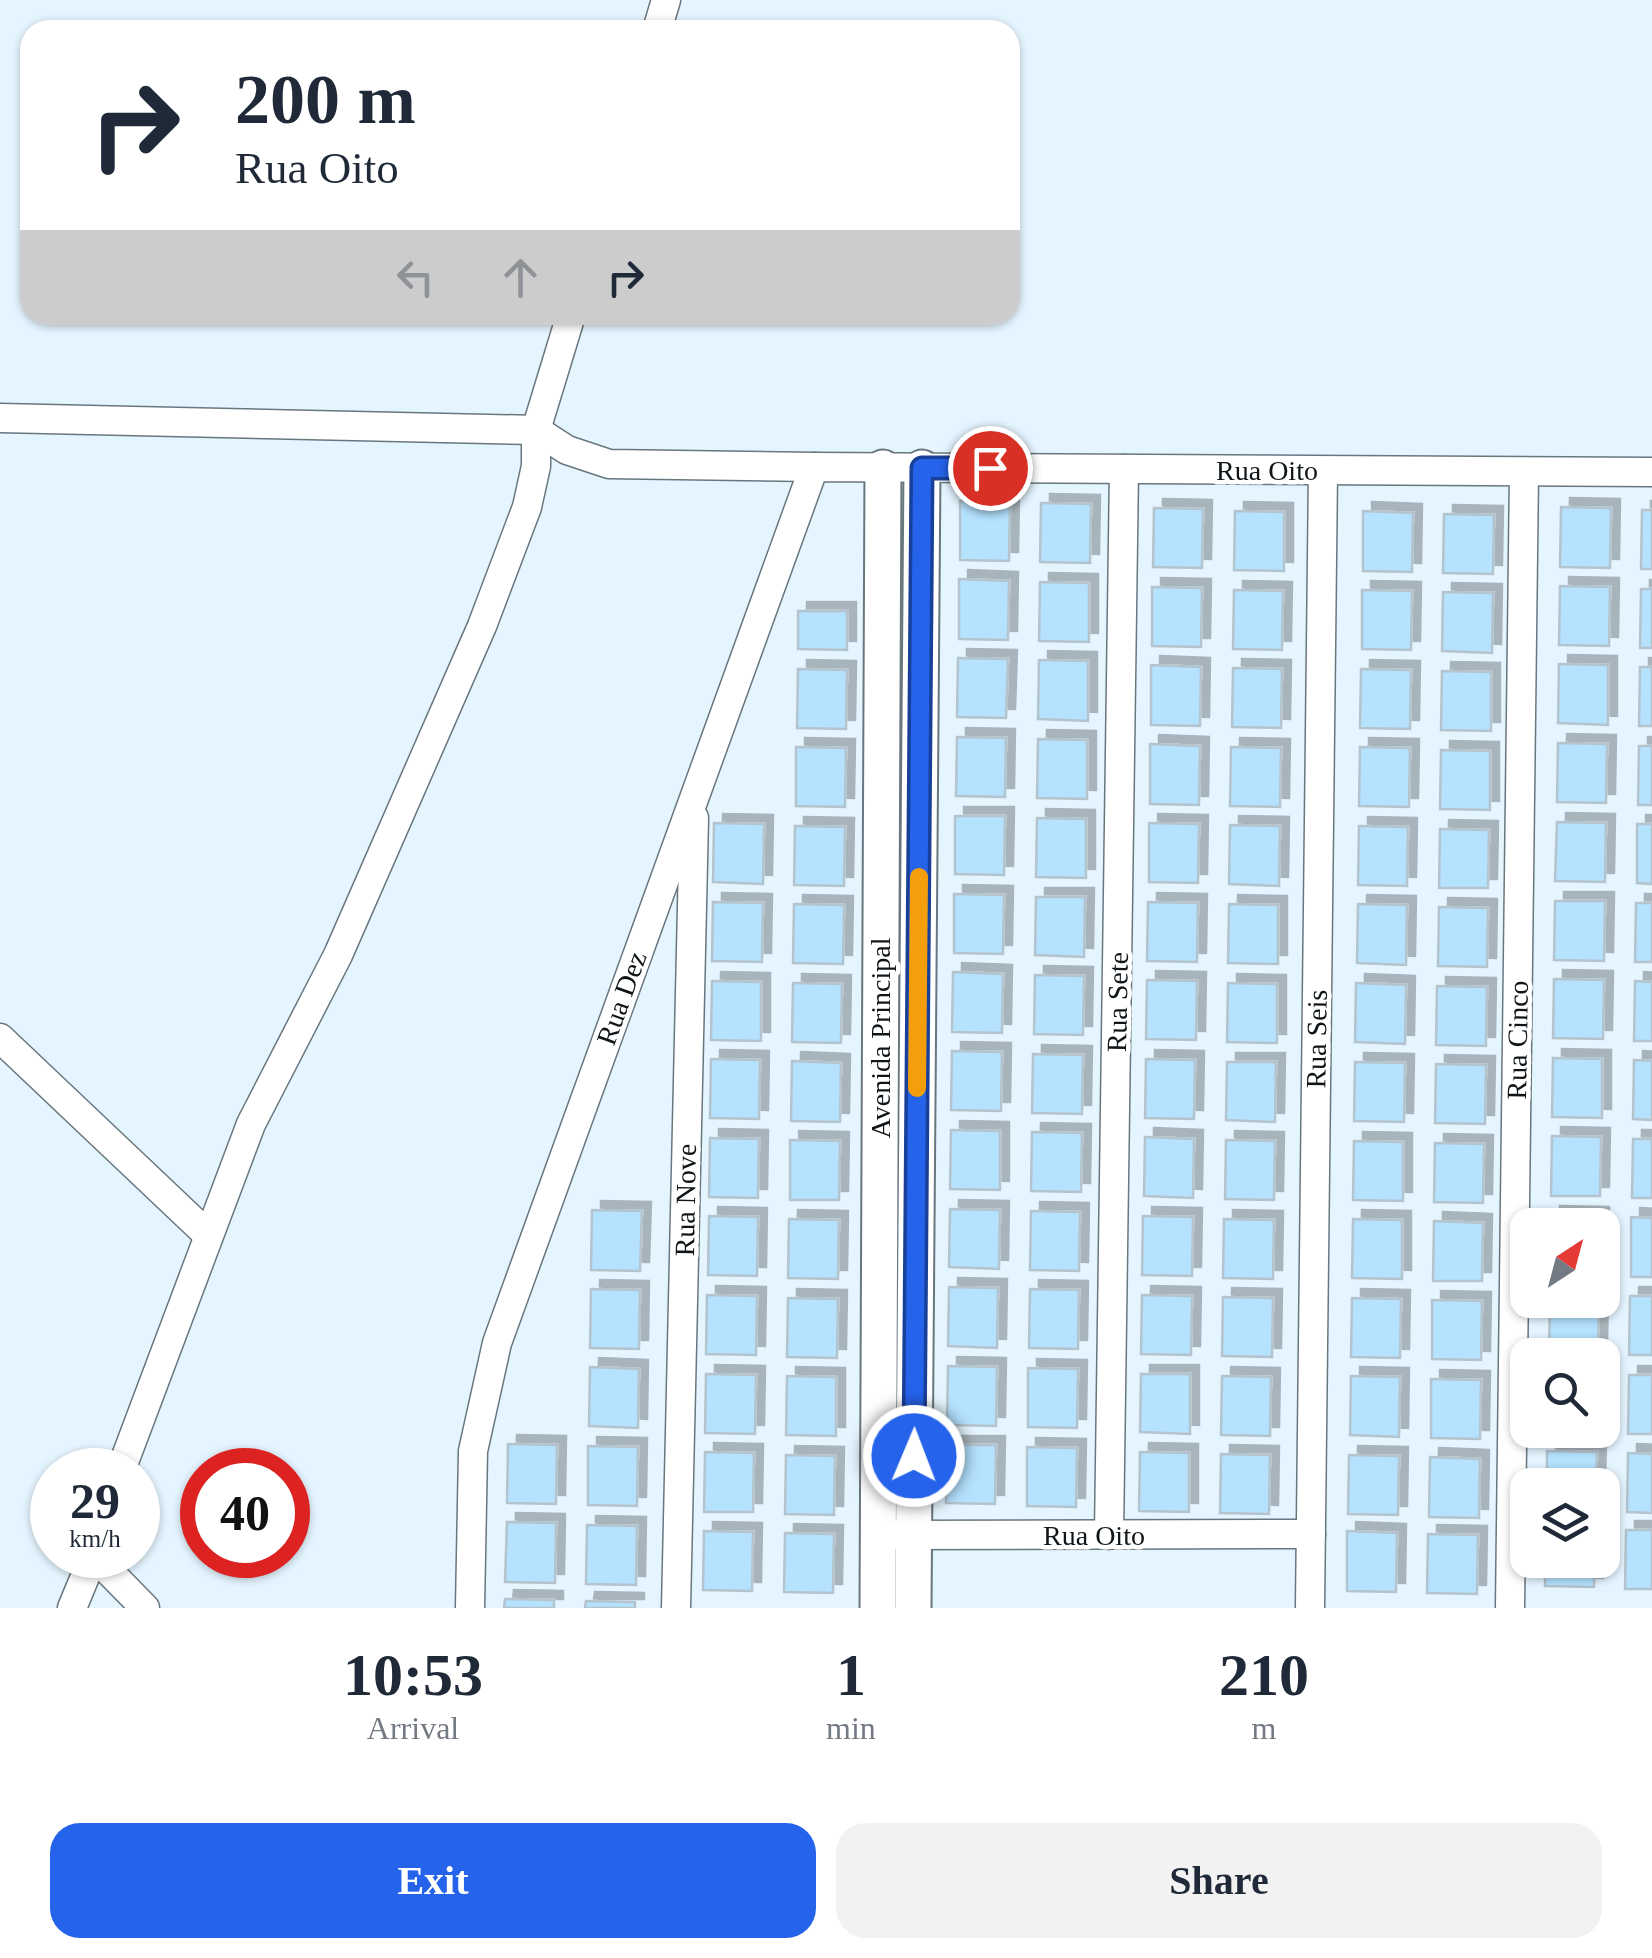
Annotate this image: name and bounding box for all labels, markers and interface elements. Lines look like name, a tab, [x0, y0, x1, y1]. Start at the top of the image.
icon: right	[70, 60, 200, 190]
text: 200 m	[235, 61, 416, 138]
text: Rua Oito	[235, 143, 399, 193]
icon: left	[388, 250, 443, 305]
icon: ahead	[493, 250, 548, 305]
icon: right	[598, 250, 653, 305]
pin	[948, 426, 1033, 511]
icon: arrive	[963, 441, 1018, 496]
street label: Rua Oito	[1216, 455, 1318, 486]
street label: Avenida Principal	[865, 937, 896, 1138]
street label: Rua Dez	[590, 947, 653, 1049]
street label: Rua Sete	[1101, 952, 1134, 1052]
street label: Rua Cinco	[1501, 980, 1534, 1100]
street label: Rua Seis	[1300, 989, 1333, 1089]
street label: Rua Nove	[669, 1143, 702, 1257]
north arrow	[1510, 1208, 1620, 1318]
map controls	[1510, 1208, 1620, 1578]
button: search	[1510, 1338, 1620, 1448]
position arrow	[862, 1404, 966, 1508]
speed limit sign: 40	[180, 1448, 310, 1578]
button: layers	[1510, 1468, 1620, 1578]
text: 29	[70, 1473, 120, 1529]
street label: Rua Oito	[1043, 1520, 1145, 1551]
text: km/h	[69, 1525, 121, 1552]
text: 10:53	[343, 1642, 483, 1708]
text: 1	[836, 1642, 866, 1708]
text: 210	[1219, 1642, 1309, 1708]
text: Arrival	[367, 1710, 459, 1746]
text: min	[826, 1710, 876, 1746]
text: m	[1251, 1710, 1276, 1746]
button: Exit	[50, 1823, 816, 1938]
button: Share	[836, 1823, 1602, 1938]

